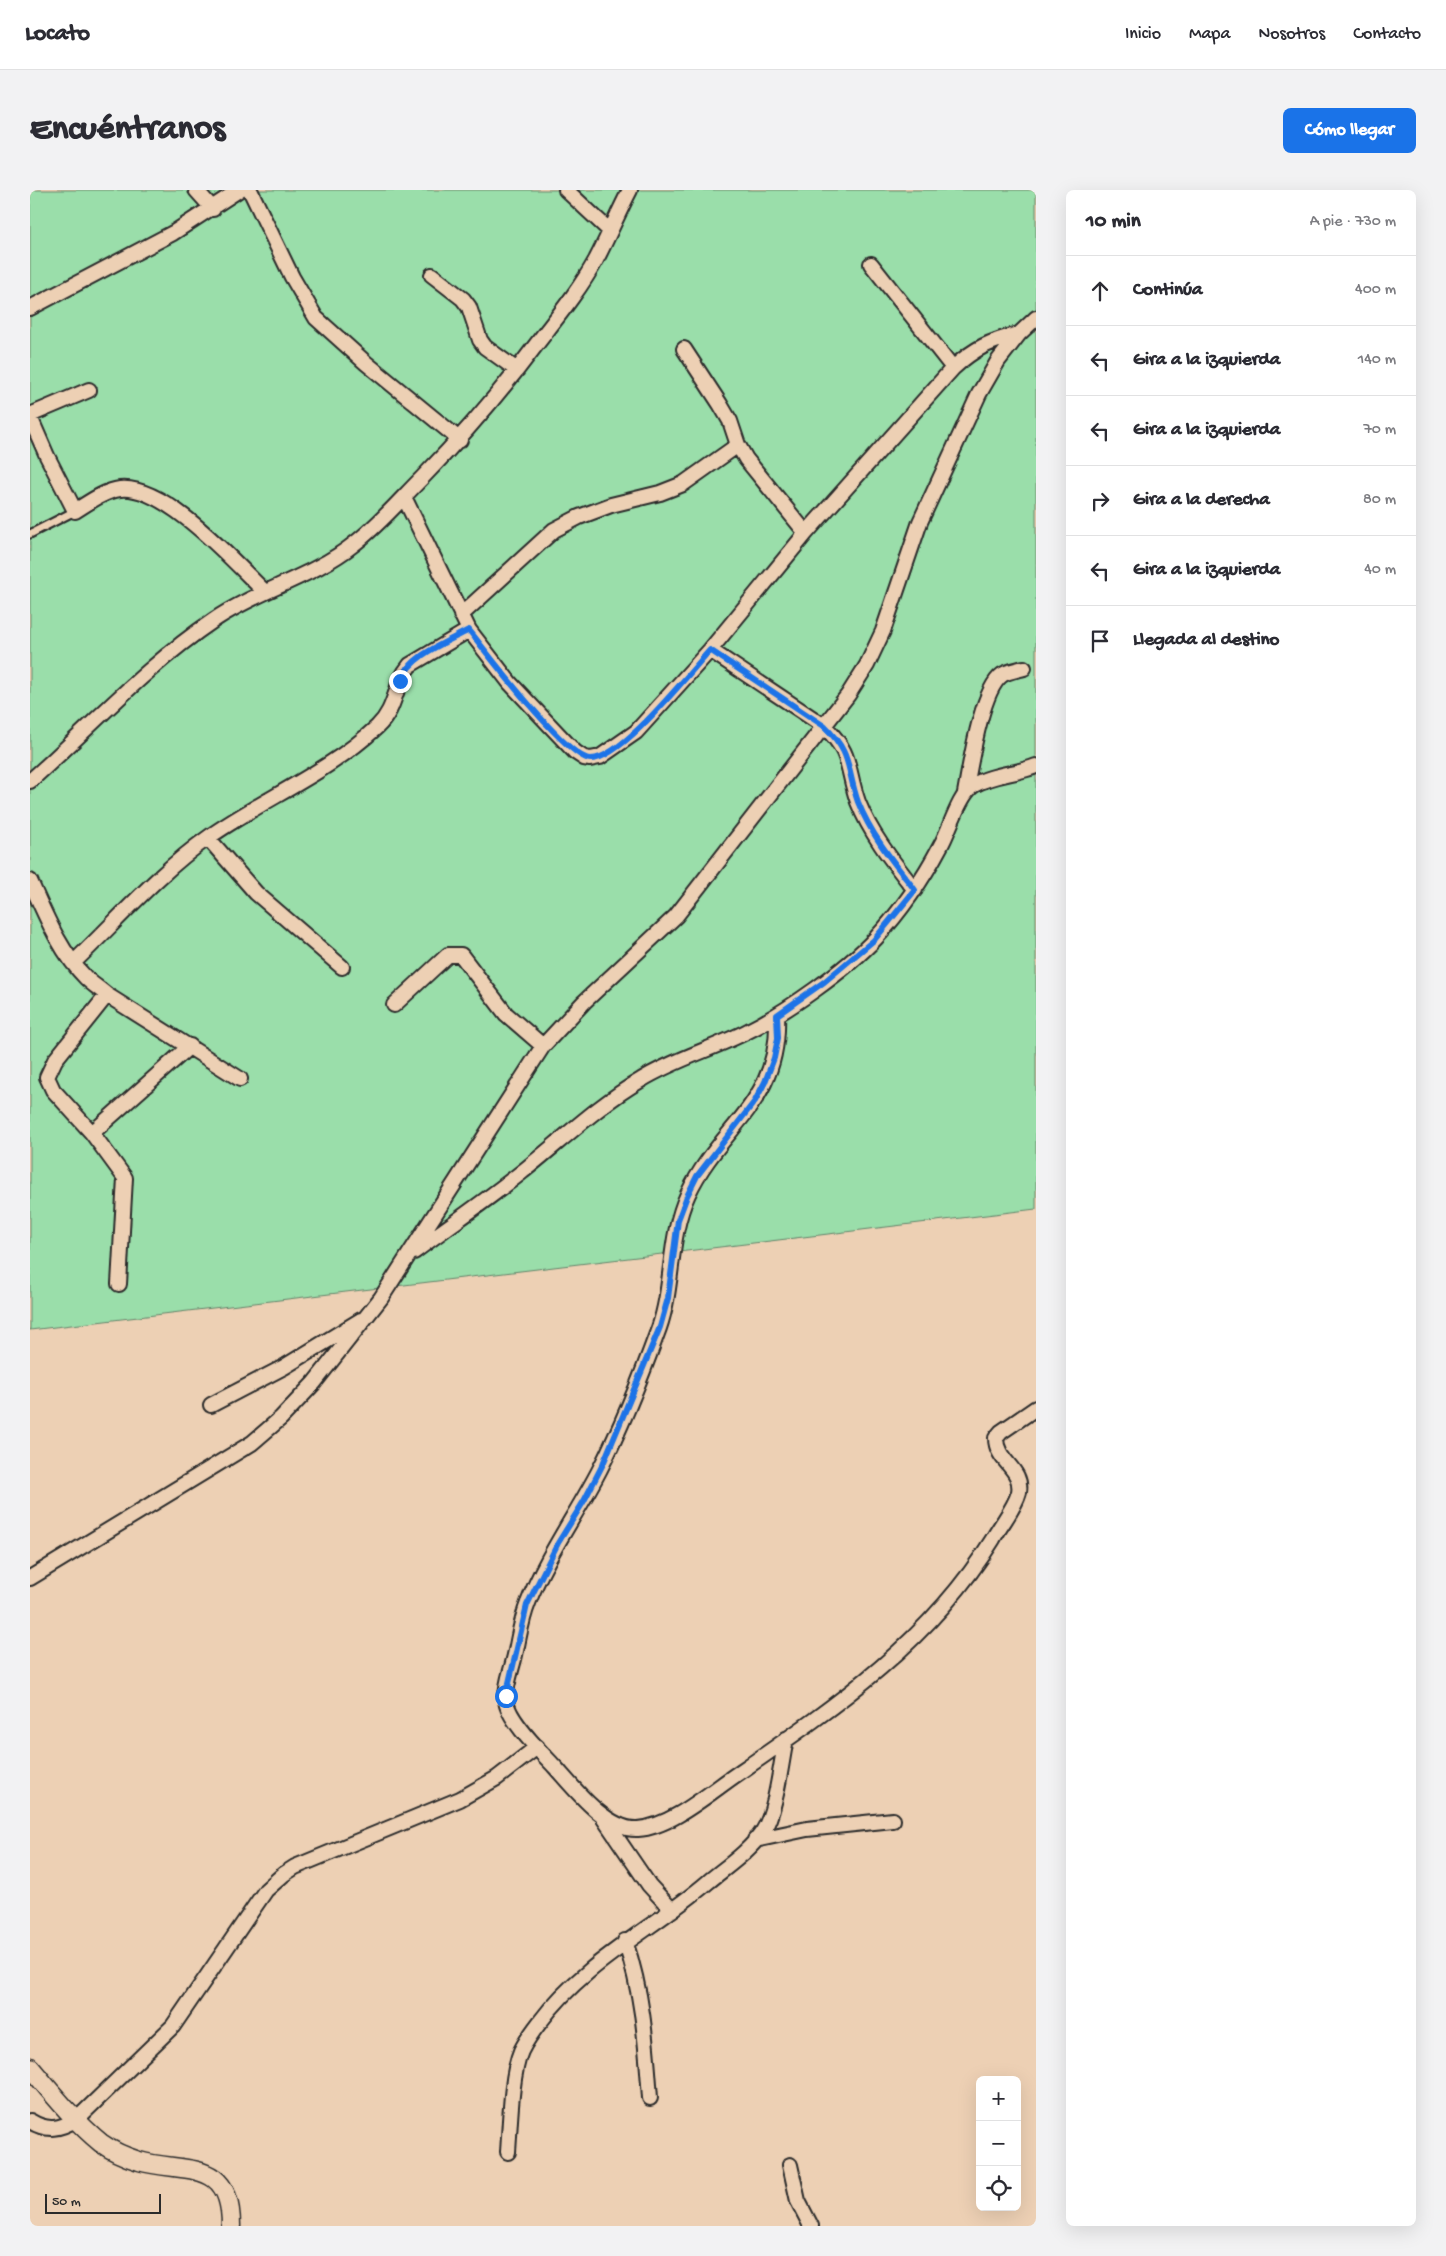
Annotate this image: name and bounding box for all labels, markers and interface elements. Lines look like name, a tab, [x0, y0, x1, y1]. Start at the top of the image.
text: Locato	[25, 20, 90, 49]
text: Inicio	[1125, 24, 1161, 45]
text: Mapa	[1189, 24, 1230, 45]
text: Nosotros	[1258, 24, 1325, 45]
text: Contacto	[1353, 24, 1421, 45]
button: Cómo llegar	[1283, 108, 1416, 153]
text: Encuéntranos	[30, 110, 225, 151]
text: 10 min	[1086, 210, 1141, 235]
text: A pie · 730 m	[1310, 213, 1396, 232]
icon: ahead	[1086, 277, 1114, 305]
text: Continúa	[1133, 279, 1203, 302]
text: 400 m	[1355, 281, 1396, 300]
icon: left	[1086, 347, 1114, 375]
text: Gira a la izquierda	[1133, 349, 1280, 372]
text: 140 m	[1358, 351, 1396, 370]
icon: left	[1086, 417, 1114, 445]
text: Gira a la izquierda	[1133, 419, 1280, 442]
text: 70 m	[1363, 421, 1396, 440]
icon: right	[1086, 487, 1114, 515]
text: Gira a la derecha	[1133, 489, 1270, 512]
text: 80 m	[1363, 491, 1396, 510]
icon: left	[1086, 557, 1114, 585]
text: Gira a la izquierda	[1133, 559, 1280, 582]
text: 40 m	[1364, 561, 1396, 580]
icon: arrive	[1086, 627, 1114, 655]
text: Llegada al destino	[1133, 629, 1279, 652]
route end	[389, 670, 412, 693]
route start	[495, 1685, 518, 1708]
map controls	[976, 2076, 1021, 2211]
button: +	[976, 2076, 1021, 2121]
button: −	[976, 2121, 1021, 2166]
button: locate	[976, 2166, 1021, 2211]
scale bar	[45, 2191, 161, 2214]
text: 50 m	[52, 2194, 81, 2211]

